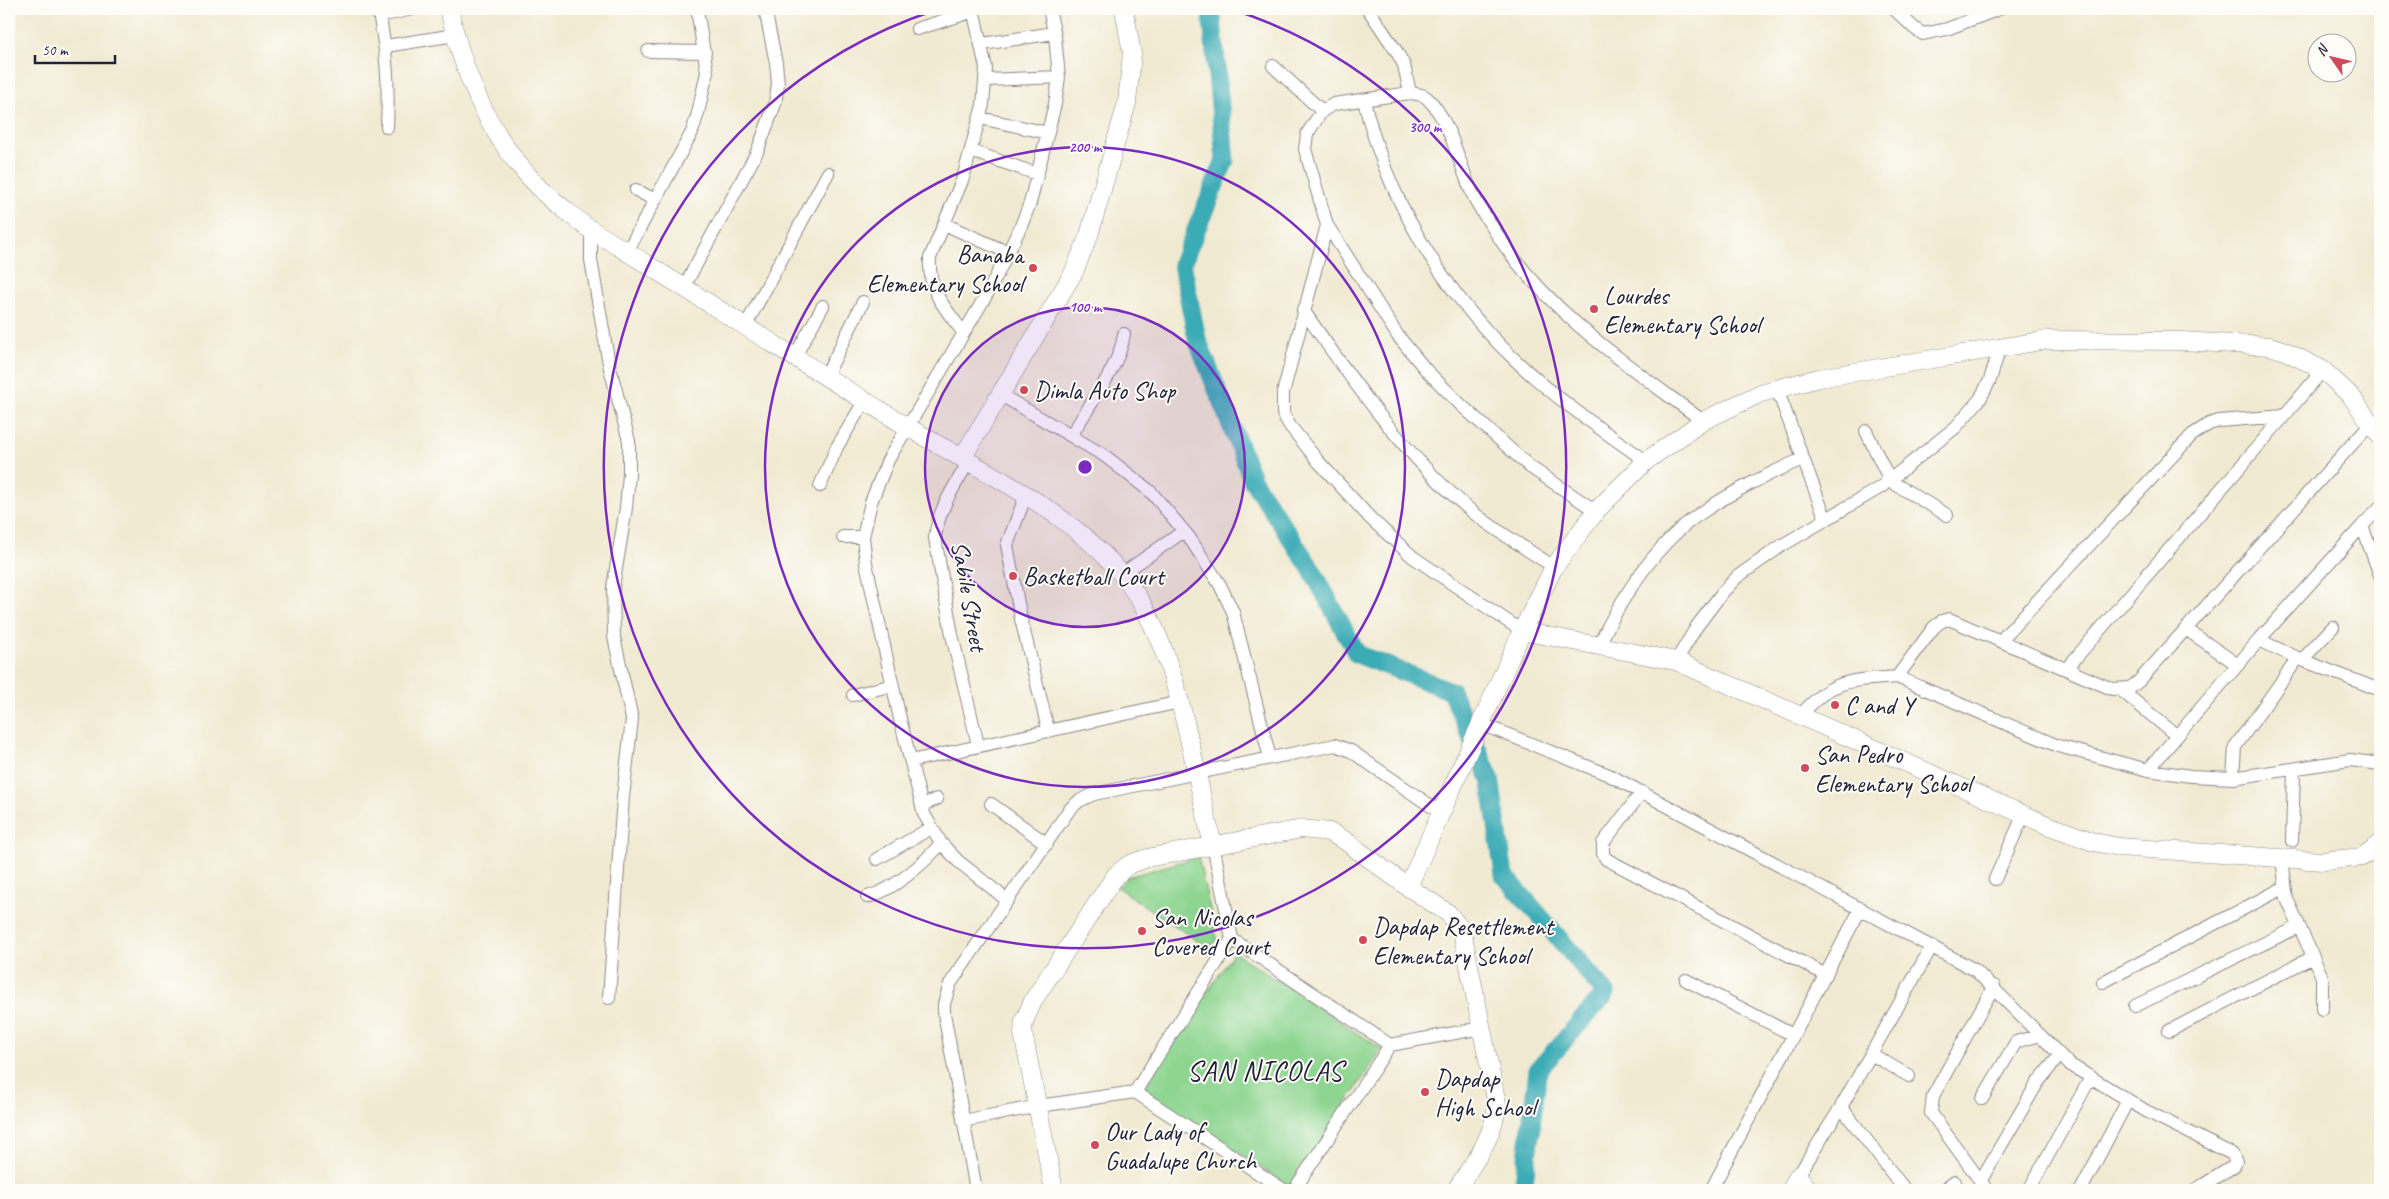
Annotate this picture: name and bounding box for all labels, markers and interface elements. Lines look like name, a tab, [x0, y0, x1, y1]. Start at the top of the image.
scale bar	[35, 32, 115, 64]
north arrow	[2306, 32, 2356, 82]
text: 50 m	[42, 41, 69, 60]
text: N	[2312, 41, 2332, 59]
text: 300 m	[1409, 118, 1443, 137]
text: 200 m	[1069, 138, 1103, 157]
place label: Banaba Elementary School	[867, 239, 1028, 300]
marker: Banaba Elementary School	[1027, 262, 1039, 274]
place label: Lourdes Elementary School	[1604, 280, 1765, 341]
text: 100 m	[1069, 298, 1103, 317]
marker: Lourdes Elementary School	[1588, 303, 1600, 315]
place label: Dimla Auto Shop	[1034, 375, 1177, 407]
marker: Dimla Auto Shop	[1018, 384, 1030, 396]
centre of rings	[1076, 458, 1094, 476]
street label: Sabile Street	[944, 539, 995, 656]
place label: Basketball Court	[1023, 561, 1166, 593]
marker: Basketball Court	[1007, 570, 1019, 582]
place label: C and Y	[1845, 690, 1917, 722]
marker: C and Y	[1829, 699, 1841, 711]
place label: San Pedro Elementary School	[1815, 739, 1976, 800]
marker: San Pedro Elementary School	[1799, 762, 1811, 774]
place label: San Nicolas Covered Court	[1152, 902, 1272, 963]
place label: Dapdap Resettlement Elementary School	[1373, 911, 1556, 972]
marker: San Nicolas Covered Court	[1136, 925, 1148, 937]
marker: Dapdap Resettlement Elementary School	[1357, 934, 1369, 946]
district label: SAN NICOLAS	[1187, 1053, 1347, 1088]
place label: Dapdap High School	[1435, 1063, 1540, 1124]
marker: Dapdap High School	[1419, 1086, 1431, 1098]
place label: Our Lady of Guadalupe Church	[1105, 1116, 1258, 1177]
marker: Our Lady of Guadalupe Church	[1089, 1139, 1101, 1151]

